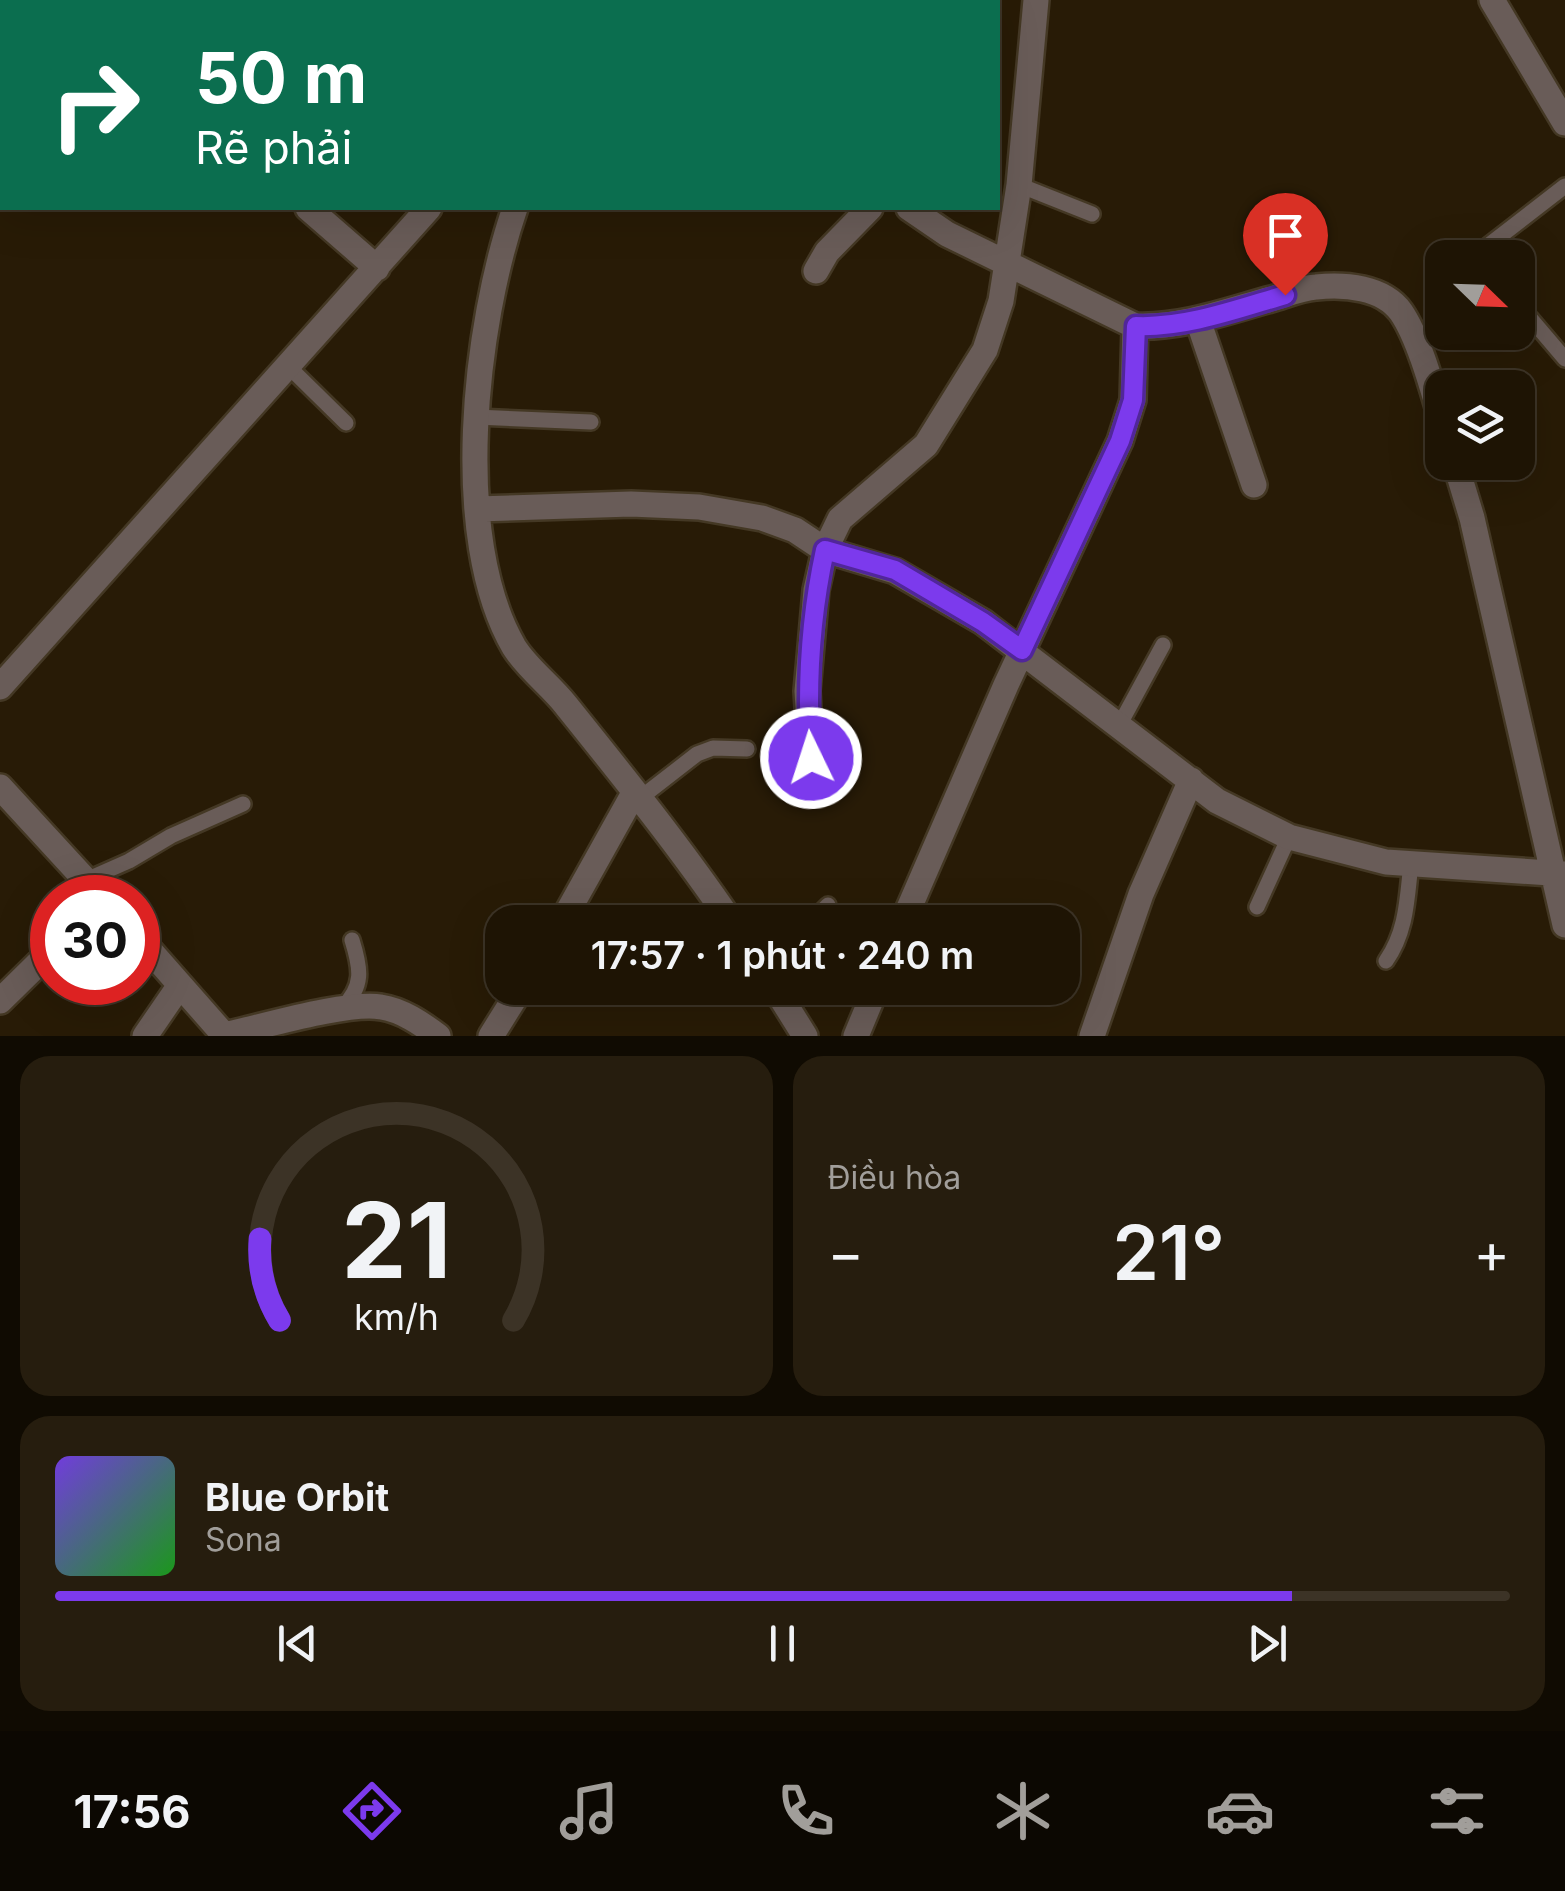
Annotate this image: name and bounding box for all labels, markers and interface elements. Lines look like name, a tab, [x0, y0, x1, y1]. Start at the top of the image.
text: 50 m	[195, 35, 367, 120]
icon: right	[30, 40, 160, 170]
text: Rẽ phải	[195, 120, 353, 175]
pin	[1243, 193, 1328, 296]
icon: arrive	[1258, 208, 1313, 263]
north arrow	[1425, 240, 1535, 350]
map controls	[1425, 240, 1535, 480]
button: layers	[1425, 370, 1535, 480]
position arrow	[759, 706, 863, 810]
speed limit sign: 30	[30, 875, 160, 1005]
text: 17:57 · 1 phút · 240 m	[591, 932, 974, 978]
text: Điều hòa	[828, 1158, 961, 1197]
text: 21	[341, 1177, 451, 1303]
text: 21°	[1112, 1207, 1225, 1298]
text: −	[828, 1220, 864, 1286]
text: +	[1474, 1220, 1510, 1286]
text: km/h	[354, 1295, 439, 1339]
text: Blue Orbit	[205, 1474, 389, 1520]
text: Sona	[205, 1520, 282, 1559]
icon: previous	[270, 1616, 325, 1671]
icon: pause	[755, 1616, 810, 1671]
icon: next	[1240, 1616, 1295, 1671]
icon: directions	[337, 1776, 407, 1846]
icon: music	[554, 1776, 624, 1846]
icon: phone	[771, 1776, 841, 1846]
icon: climate	[988, 1776, 1058, 1846]
icon: car	[1205, 1776, 1275, 1846]
icon: filters	[1422, 1776, 1492, 1846]
text: 17:56	[73, 1784, 191, 1839]

